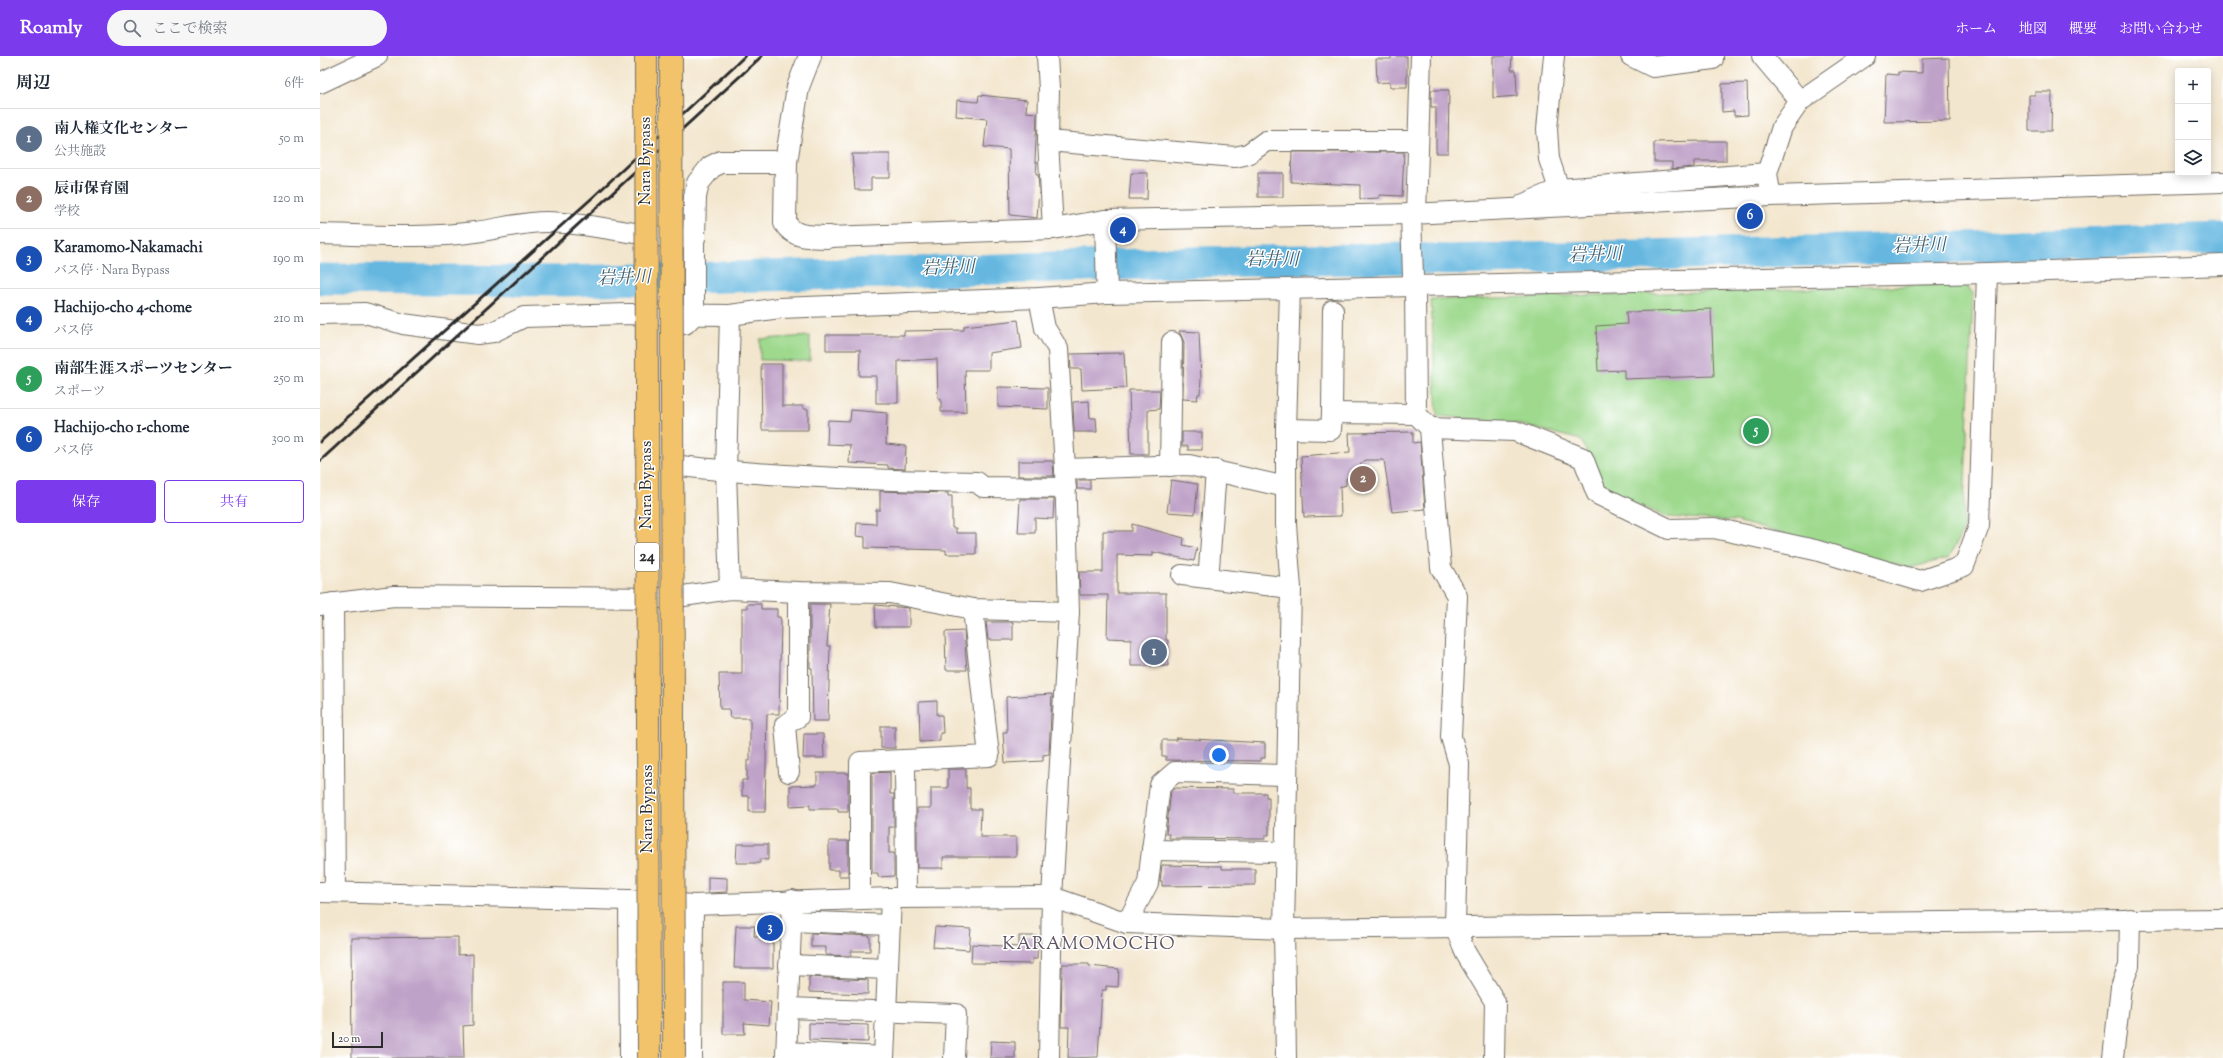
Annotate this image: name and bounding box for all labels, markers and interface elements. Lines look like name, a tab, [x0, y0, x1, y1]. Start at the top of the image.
search box	[107, 10, 387, 46]
text: Roamly	[20, 15, 83, 42]
icon: search	[121, 17, 143, 39]
text: ここで検索	[153, 19, 228, 40]
text: ホーム	[1955, 20, 1997, 40]
text: 地図	[2019, 20, 2047, 40]
text: 概要	[2069, 20, 2097, 40]
text: お問い合わせ	[2119, 20, 2203, 40]
map controls	[2175, 68, 2211, 176]
button: +	[2175, 68, 2211, 104]
text: 周辺	[16, 72, 50, 96]
text: 6件	[285, 75, 304, 93]
button: −	[2175, 104, 2211, 140]
street label: Nara Bypass	[634, 116, 658, 205]
text: 南人権文化センター	[54, 119, 188, 140]
text: 1	[27, 130, 31, 148]
text: 50 m	[279, 130, 304, 148]
button: layers	[2175, 140, 2211, 176]
text: 公共施設	[54, 143, 106, 161]
text: 辰市保育園	[54, 179, 129, 200]
text: 2	[26, 190, 32, 208]
text: 120 m	[273, 190, 304, 208]
pin: 6	[1737, 201, 1763, 231]
text: 学校	[54, 203, 80, 221]
pin: 4	[1110, 215, 1136, 245]
water label: 岩井川	[1892, 233, 1948, 261]
text: Karamomo-Nakamachi	[54, 238, 203, 259]
water label: 岩井川	[1568, 242, 1624, 270]
water label: 岩井川	[1245, 248, 1301, 274]
text: 3	[26, 250, 32, 268]
text: 190 m	[273, 250, 304, 268]
water label: 岩井川	[921, 255, 977, 283]
text: バス停 · Nara Bypass	[54, 262, 170, 280]
water label: 岩井川	[597, 265, 653, 293]
text: Hachijo-cho 4-chome	[54, 298, 192, 319]
text: 4	[26, 310, 32, 328]
text: 210 m	[273, 310, 304, 328]
text: バス停	[54, 322, 93, 340]
text: 南部生涯スポーツセンター	[54, 359, 233, 380]
text: 5	[27, 370, 31, 388]
text: 250 m	[273, 370, 304, 388]
text: スポーツ	[54, 383, 105, 401]
pin: 5	[1743, 416, 1769, 446]
text: Hachijo-cho 1-chome	[54, 418, 189, 439]
text: 6	[26, 430, 32, 448]
text: 300 m	[272, 430, 304, 448]
street label: Nara Bypass	[635, 440, 659, 529]
text: バス停	[54, 442, 93, 460]
pin: 2	[1350, 464, 1376, 494]
button: 保存	[16, 480, 156, 523]
button: 共有	[164, 480, 304, 523]
road number: 24	[635, 543, 659, 571]
pin: 1	[1141, 637, 1167, 667]
your location	[1209, 745, 1229, 765]
street label: Nara Bypass	[636, 764, 660, 853]
pin: 3	[757, 913, 783, 943]
district label: KARAMOMOCHO	[1002, 932, 1176, 958]
scale bar	[332, 1030, 383, 1049]
text: 20 m	[338, 1031, 360, 1047]

